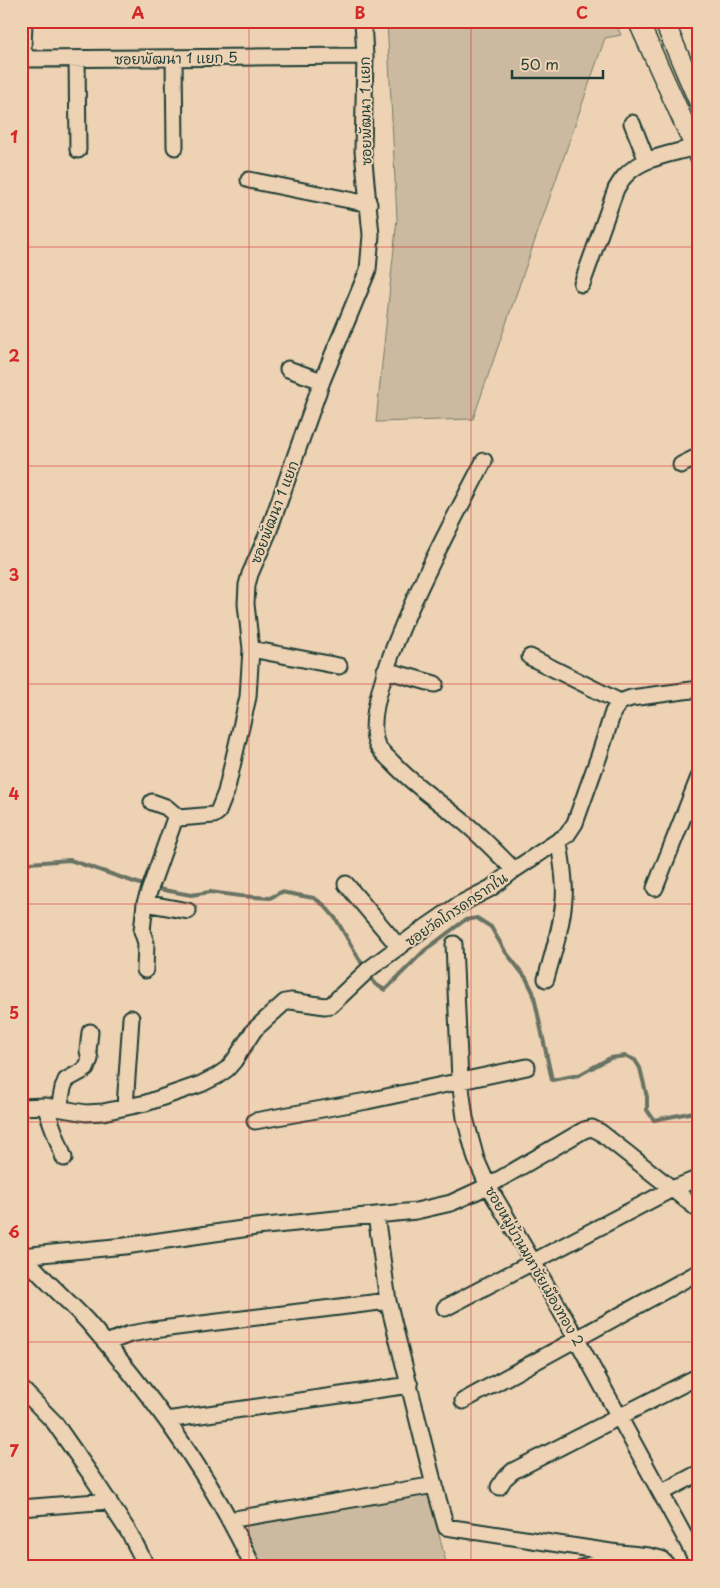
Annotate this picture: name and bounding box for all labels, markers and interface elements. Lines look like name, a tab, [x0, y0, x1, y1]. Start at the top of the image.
text: A	[132, 0, 145, 24]
text: B	[355, 0, 366, 24]
text: C	[576, 0, 588, 24]
street label: ซอยพัฒนา 1 แยก 5	[114, 46, 238, 70]
scale bar	[512, 48, 604, 80]
text: 50 m	[520, 52, 559, 75]
street label: ซอยพัฒนา 1 แยก	[354, 56, 376, 166]
text: 1	[10, 124, 18, 148]
text: 2	[8, 343, 20, 367]
street label: ซอยพัฒนา 1 แยก	[245, 457, 303, 567]
text: 3	[9, 562, 19, 586]
text: 4	[9, 781, 20, 805]
street label: ซอยวัดโกรดกรากใน	[400, 867, 512, 951]
text: 5	[9, 1000, 19, 1024]
street label: ซอยหมู่บ้านมหาชัยเมืองทอง 2	[480, 1182, 590, 1350]
text: 6	[8, 1219, 20, 1243]
text: 7	[9, 1438, 19, 1462]

